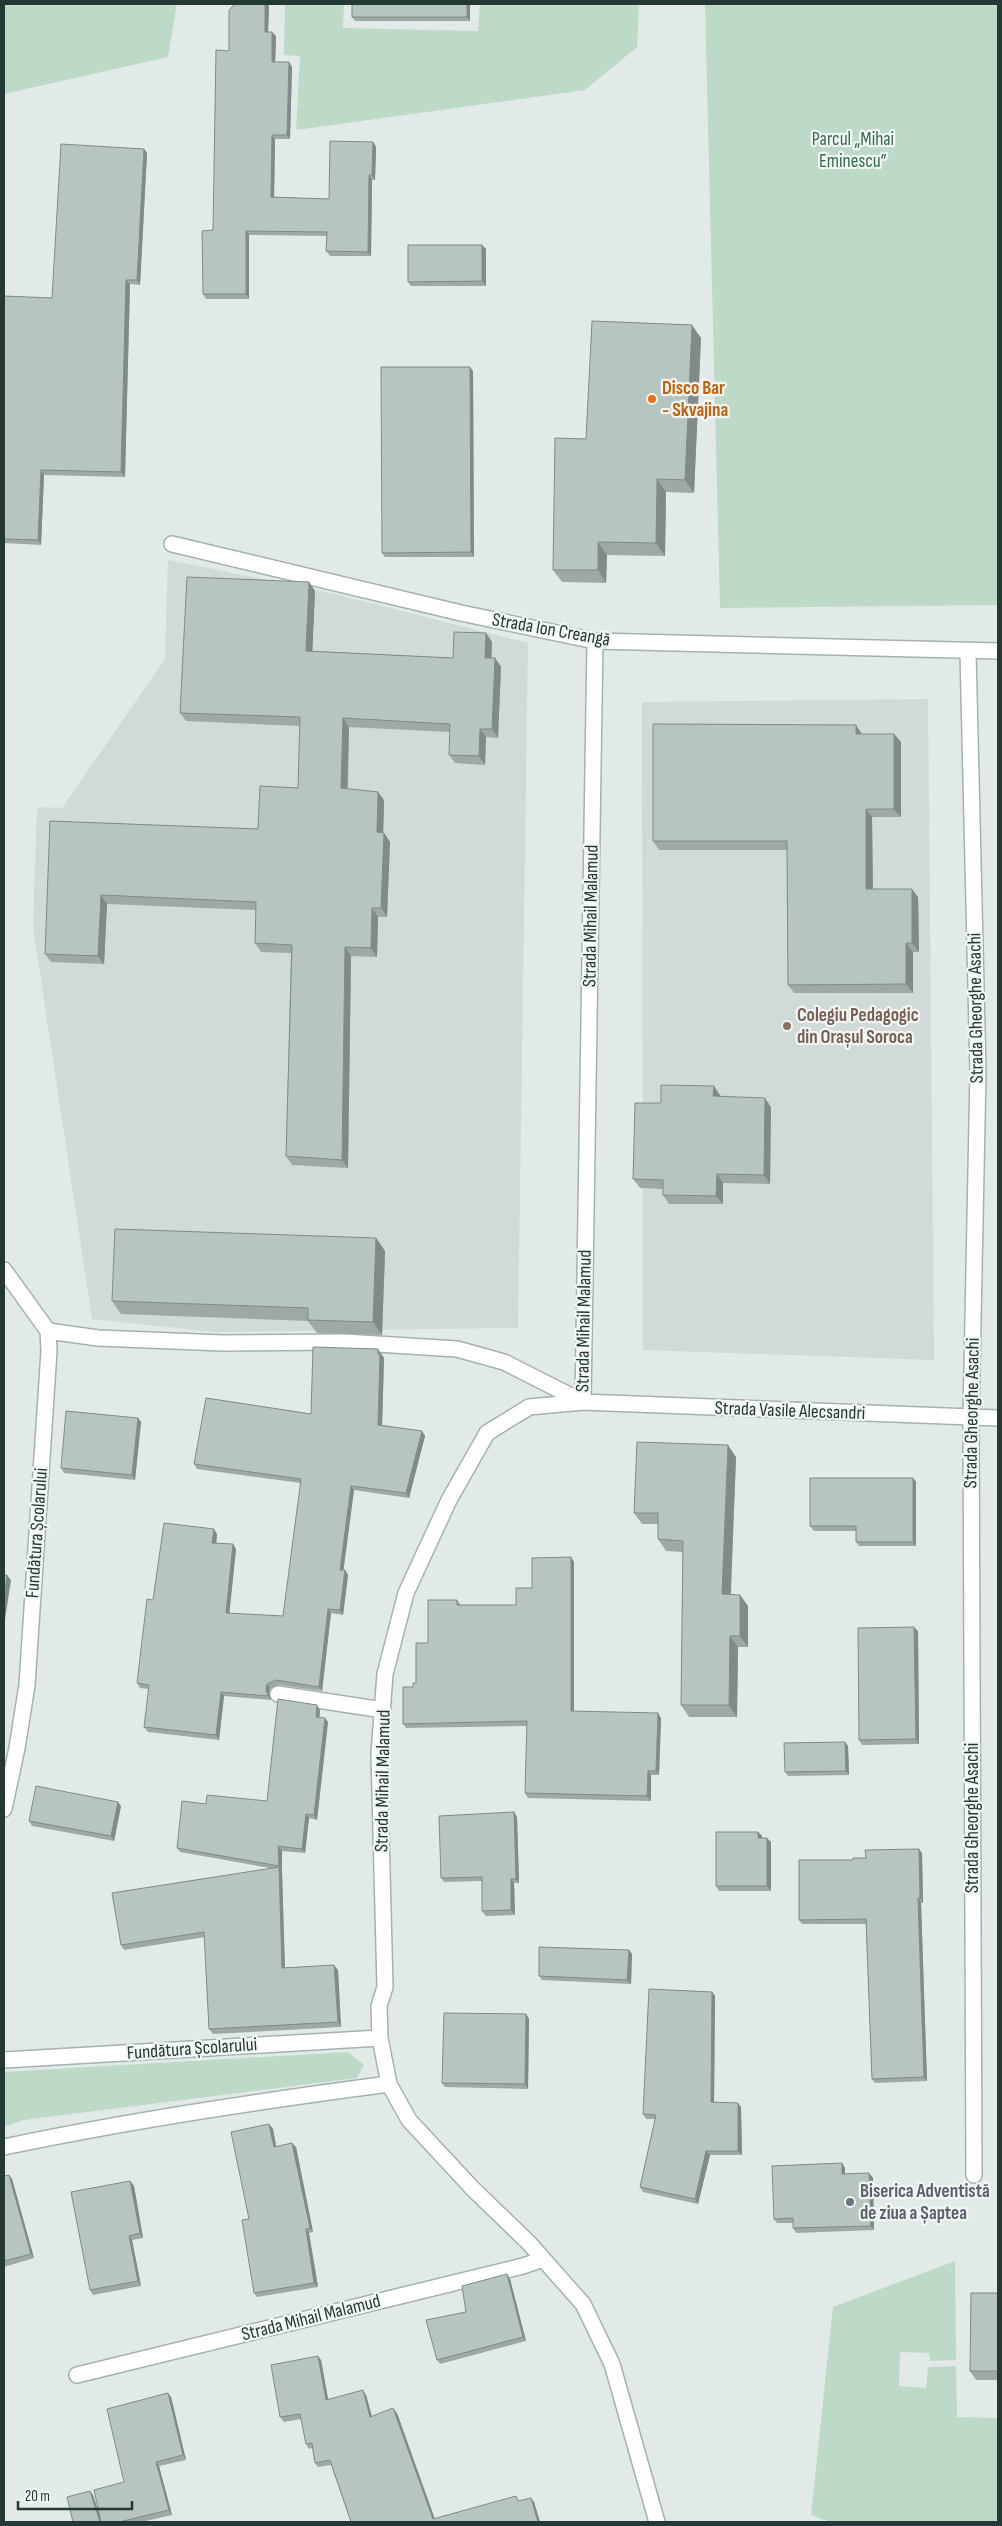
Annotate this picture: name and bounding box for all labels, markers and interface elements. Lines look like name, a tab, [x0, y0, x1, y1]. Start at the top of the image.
park label: Parcul „Mihai Eminescu”	[812, 128, 894, 173]
place label: Disco Bar - Skvajina	[662, 377, 728, 422]
marker: Disco Bar - Skvajina	[646, 393, 658, 405]
street label: Strada Ion Creangă	[490, 608, 612, 652]
street label: Strada Mihail Malamud	[578, 845, 604, 987]
street label: Strada Gheorghe Asachi	[963, 932, 989, 1084]
place label: Colegiu Pedagogic din Orașul Soroca	[797, 1004, 919, 1049]
marker: Colegiu Pedagogic din Orașul Soroca	[781, 1020, 793, 1032]
street label: Strada Mihail Malamud	[571, 1250, 597, 1392]
street label: Strada Gheorghe Asachi	[959, 1337, 985, 1489]
street label: Strada Vasile Alecsandri	[714, 1397, 866, 1425]
street label: Fundătura Școlarului	[21, 1467, 53, 1599]
street label: Strada Mihail Malamud	[370, 1710, 396, 1852]
street label: Strada Gheorghe Asachi	[961, 1743, 984, 1893]
street label: Fundătura Școlarului	[126, 2033, 258, 2065]
place label: Biserica Adventistă de ziua a Șaptea	[860, 2180, 990, 2225]
marker: Biserica Adventistă de ziua a Șaptea	[844, 2196, 856, 2208]
street label: Strada Mihail Malamud	[239, 2290, 383, 2346]
scale bar	[18, 2478, 131, 2510]
text: 20 m	[25, 2487, 50, 2506]

